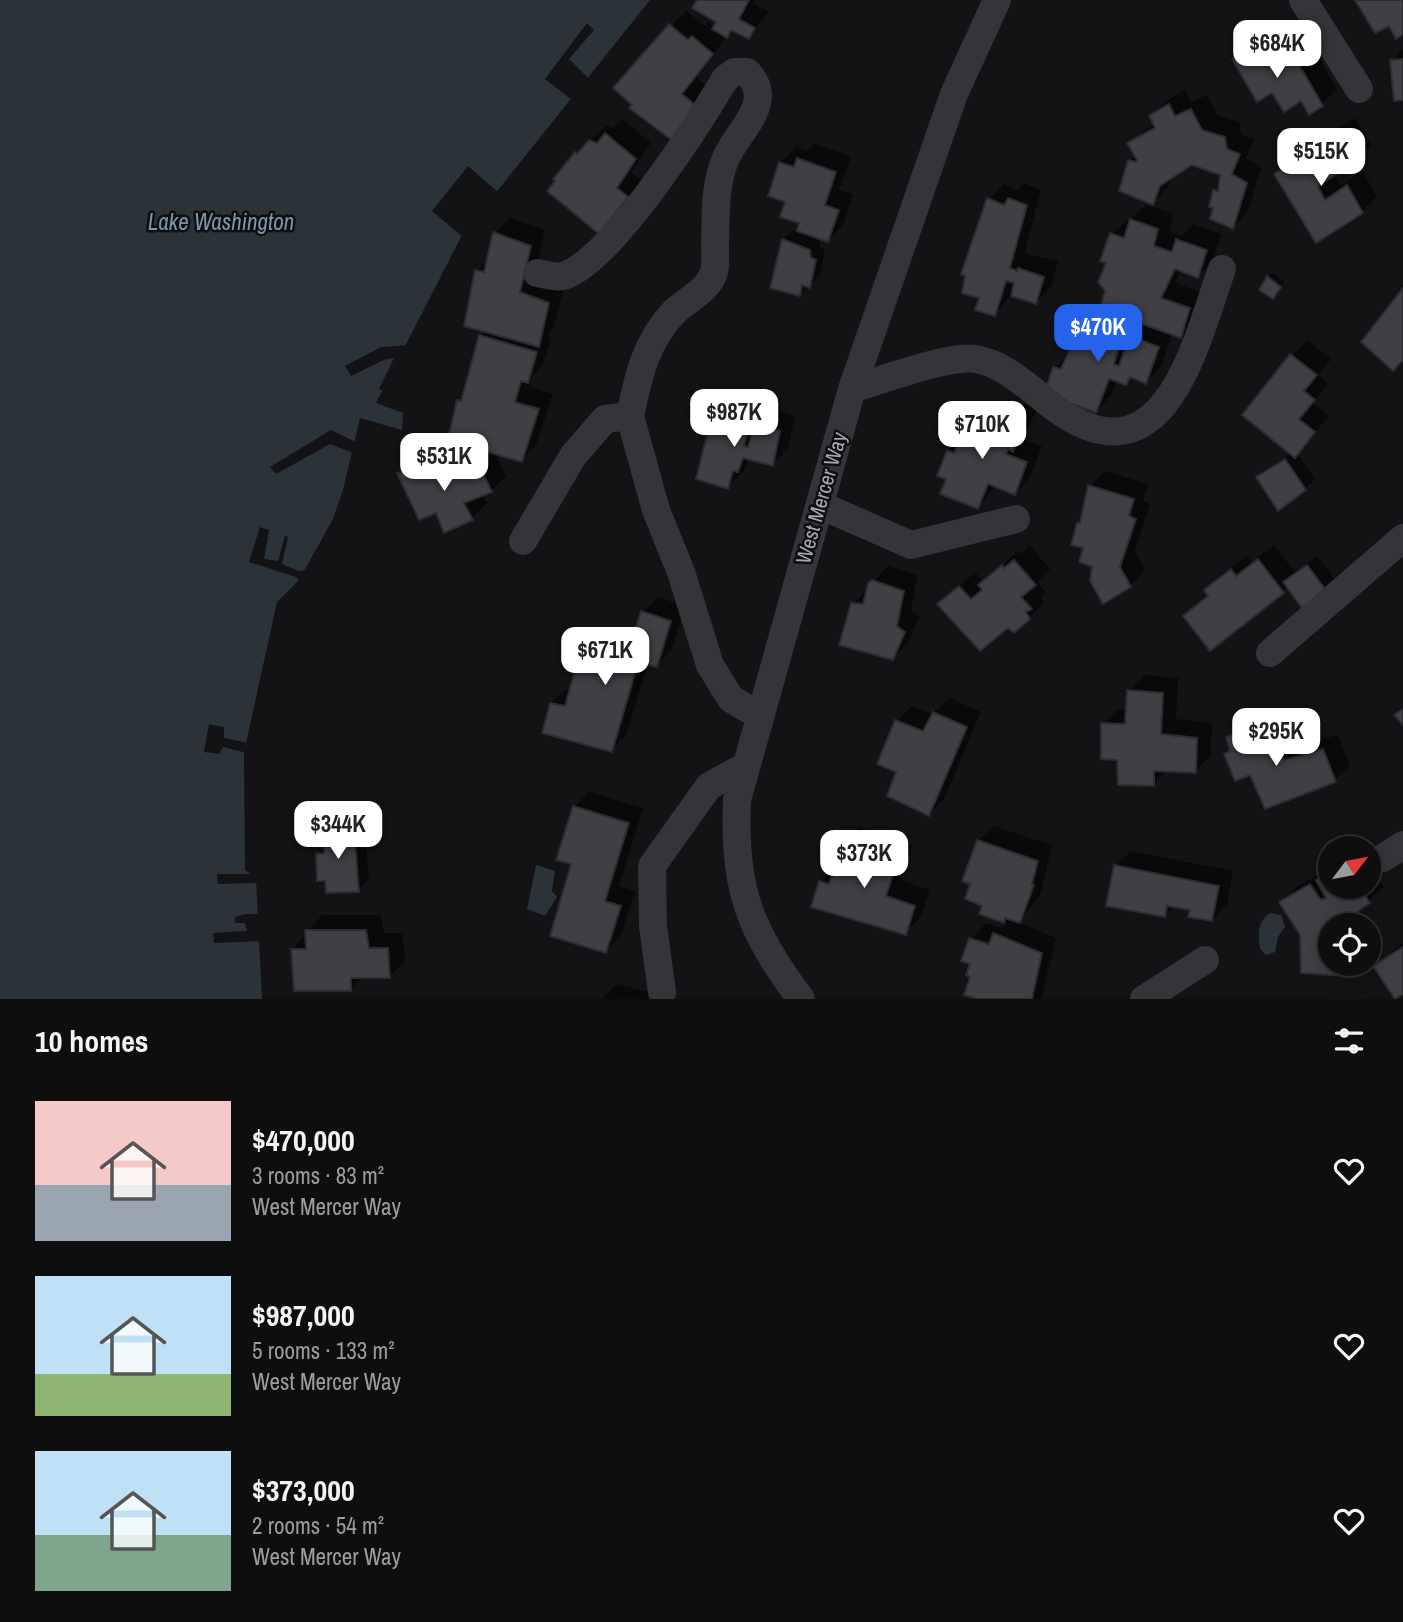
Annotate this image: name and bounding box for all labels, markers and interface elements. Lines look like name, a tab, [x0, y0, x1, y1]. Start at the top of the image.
pin: $684K	[1228, 20, 1326, 80]
text: $684K	[1249, 27, 1305, 58]
pin: $515K	[1272, 128, 1370, 188]
text: $515K	[1293, 135, 1349, 166]
water label: Lake Washington	[148, 206, 294, 237]
pin: $470K	[1049, 304, 1147, 364]
text: $470K	[1070, 311, 1126, 342]
pin: $987K	[685, 390, 783, 449]
text: $987K	[706, 396, 762, 427]
pin: $710K	[933, 402, 1031, 461]
text: $710K	[954, 408, 1010, 439]
street label: West Mercer Way	[788, 428, 854, 567]
pin: $531K	[395, 434, 493, 493]
text: $531K	[416, 440, 472, 471]
pin: $671K	[556, 628, 654, 687]
text: $671K	[577, 634, 633, 665]
pin: $295K	[1227, 708, 1325, 768]
text: $295K	[1248, 715, 1304, 746]
pin: $344K	[289, 802, 387, 861]
text: $344K	[310, 808, 366, 839]
pin: $373K	[815, 830, 913, 890]
north arrow	[1318, 836, 1381, 900]
map controls	[1318, 836, 1381, 976]
text: $373K	[836, 837, 892, 868]
button: locate	[1318, 913, 1381, 976]
text: 10 homes	[35, 1021, 149, 1061]
icon: filters	[1330, 1022, 1368, 1060]
text: $470,000	[252, 1120, 355, 1160]
icon: home	[91, 1129, 175, 1213]
icon: heart	[1330, 1152, 1368, 1190]
text: 3 rooms · 83 m²	[252, 1160, 384, 1191]
text: West Mercer Way	[252, 1191, 401, 1222]
text: $987,000	[252, 1295, 355, 1335]
icon: home	[91, 1304, 175, 1388]
icon: heart	[1330, 1327, 1368, 1365]
text: 5 rooms · 133 m²	[252, 1335, 395, 1366]
text: West Mercer Way	[252, 1366, 401, 1397]
text: $373,000	[252, 1470, 355, 1510]
icon: home	[91, 1479, 175, 1563]
icon: heart	[1330, 1502, 1368, 1540]
text: 2 rooms · 54 m²	[252, 1510, 384, 1541]
text: West Mercer Way	[252, 1541, 401, 1572]

